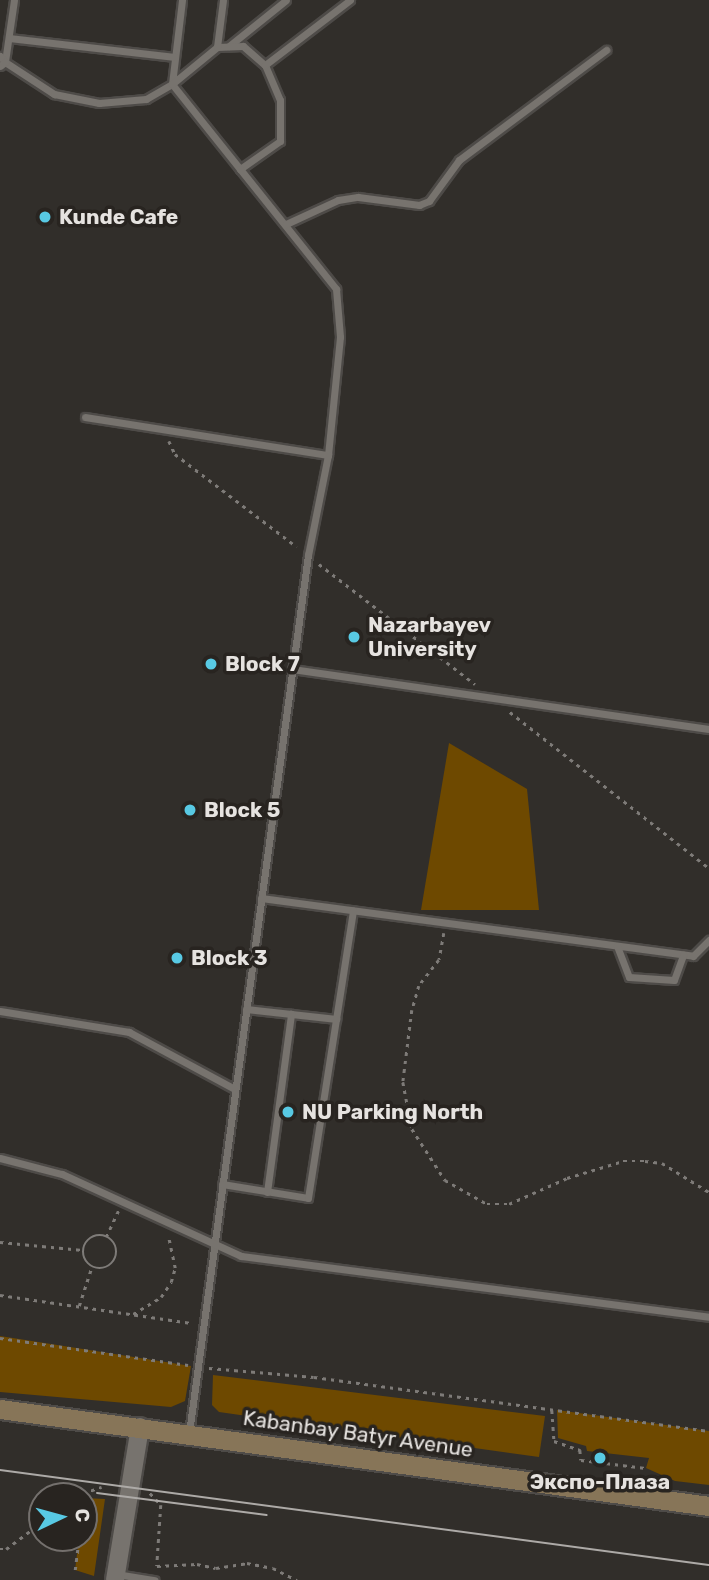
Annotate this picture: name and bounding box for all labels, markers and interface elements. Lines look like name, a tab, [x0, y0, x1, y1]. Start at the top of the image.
place label: Kunde Cafe	[59, 204, 178, 230]
marker: Kunde Cafe	[37, 209, 53, 225]
place label: Nazarbayev University	[368, 612, 491, 662]
marker: Nazarbayev University	[346, 629, 362, 645]
place label: Block 7	[225, 651, 300, 677]
marker: Block 7	[203, 656, 219, 672]
place label: Block 5	[204, 797, 280, 823]
marker: Block 5	[182, 802, 198, 818]
place label: Block 3	[191, 945, 268, 971]
marker: Block 3	[169, 950, 185, 966]
place label: NU Parking North	[302, 1099, 483, 1125]
marker: NU Parking North	[280, 1104, 296, 1120]
street label: Kabanbay Batyr Avenue	[241, 1405, 475, 1463]
marker: Экспо-Плаза	[592, 1450, 608, 1466]
place label: Экспо-Плаза	[530, 1469, 670, 1495]
north arrow	[28, 1482, 98, 1552]
text: С	[70, 1508, 94, 1523]

